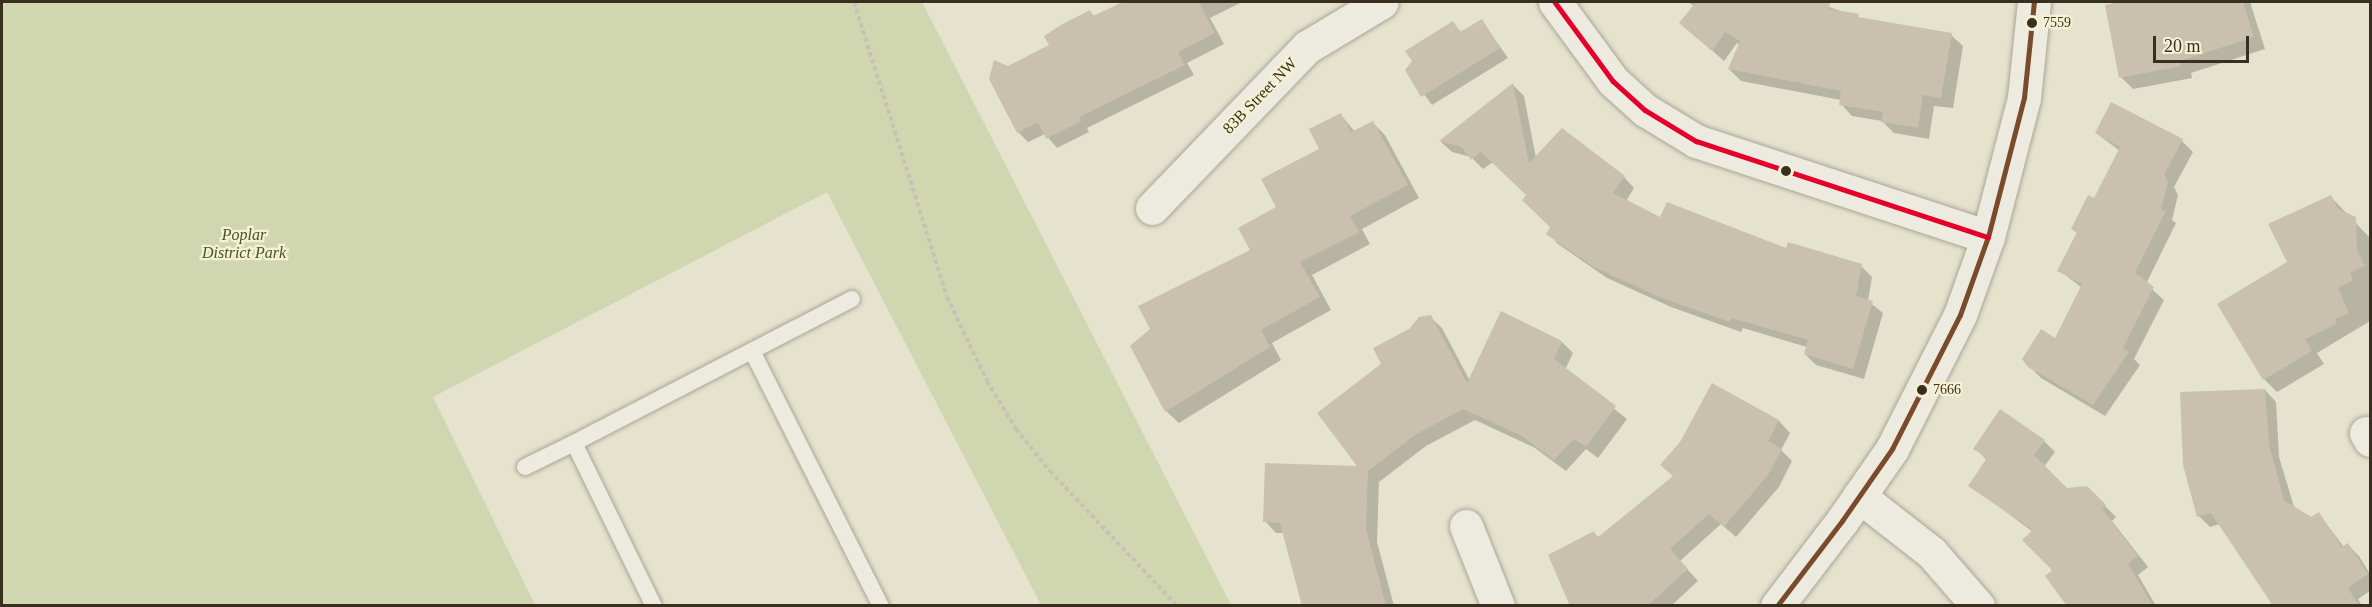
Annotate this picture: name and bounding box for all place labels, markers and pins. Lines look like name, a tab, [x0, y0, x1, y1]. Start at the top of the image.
place label: 7559	[2043, 15, 2071, 31]
marker: 7559	[2026, 17, 2038, 29]
unlabelled marker	[1780, 165, 1792, 177]
place label: 7666	[1933, 382, 1961, 398]
marker: 7666	[1916, 384, 1928, 396]

